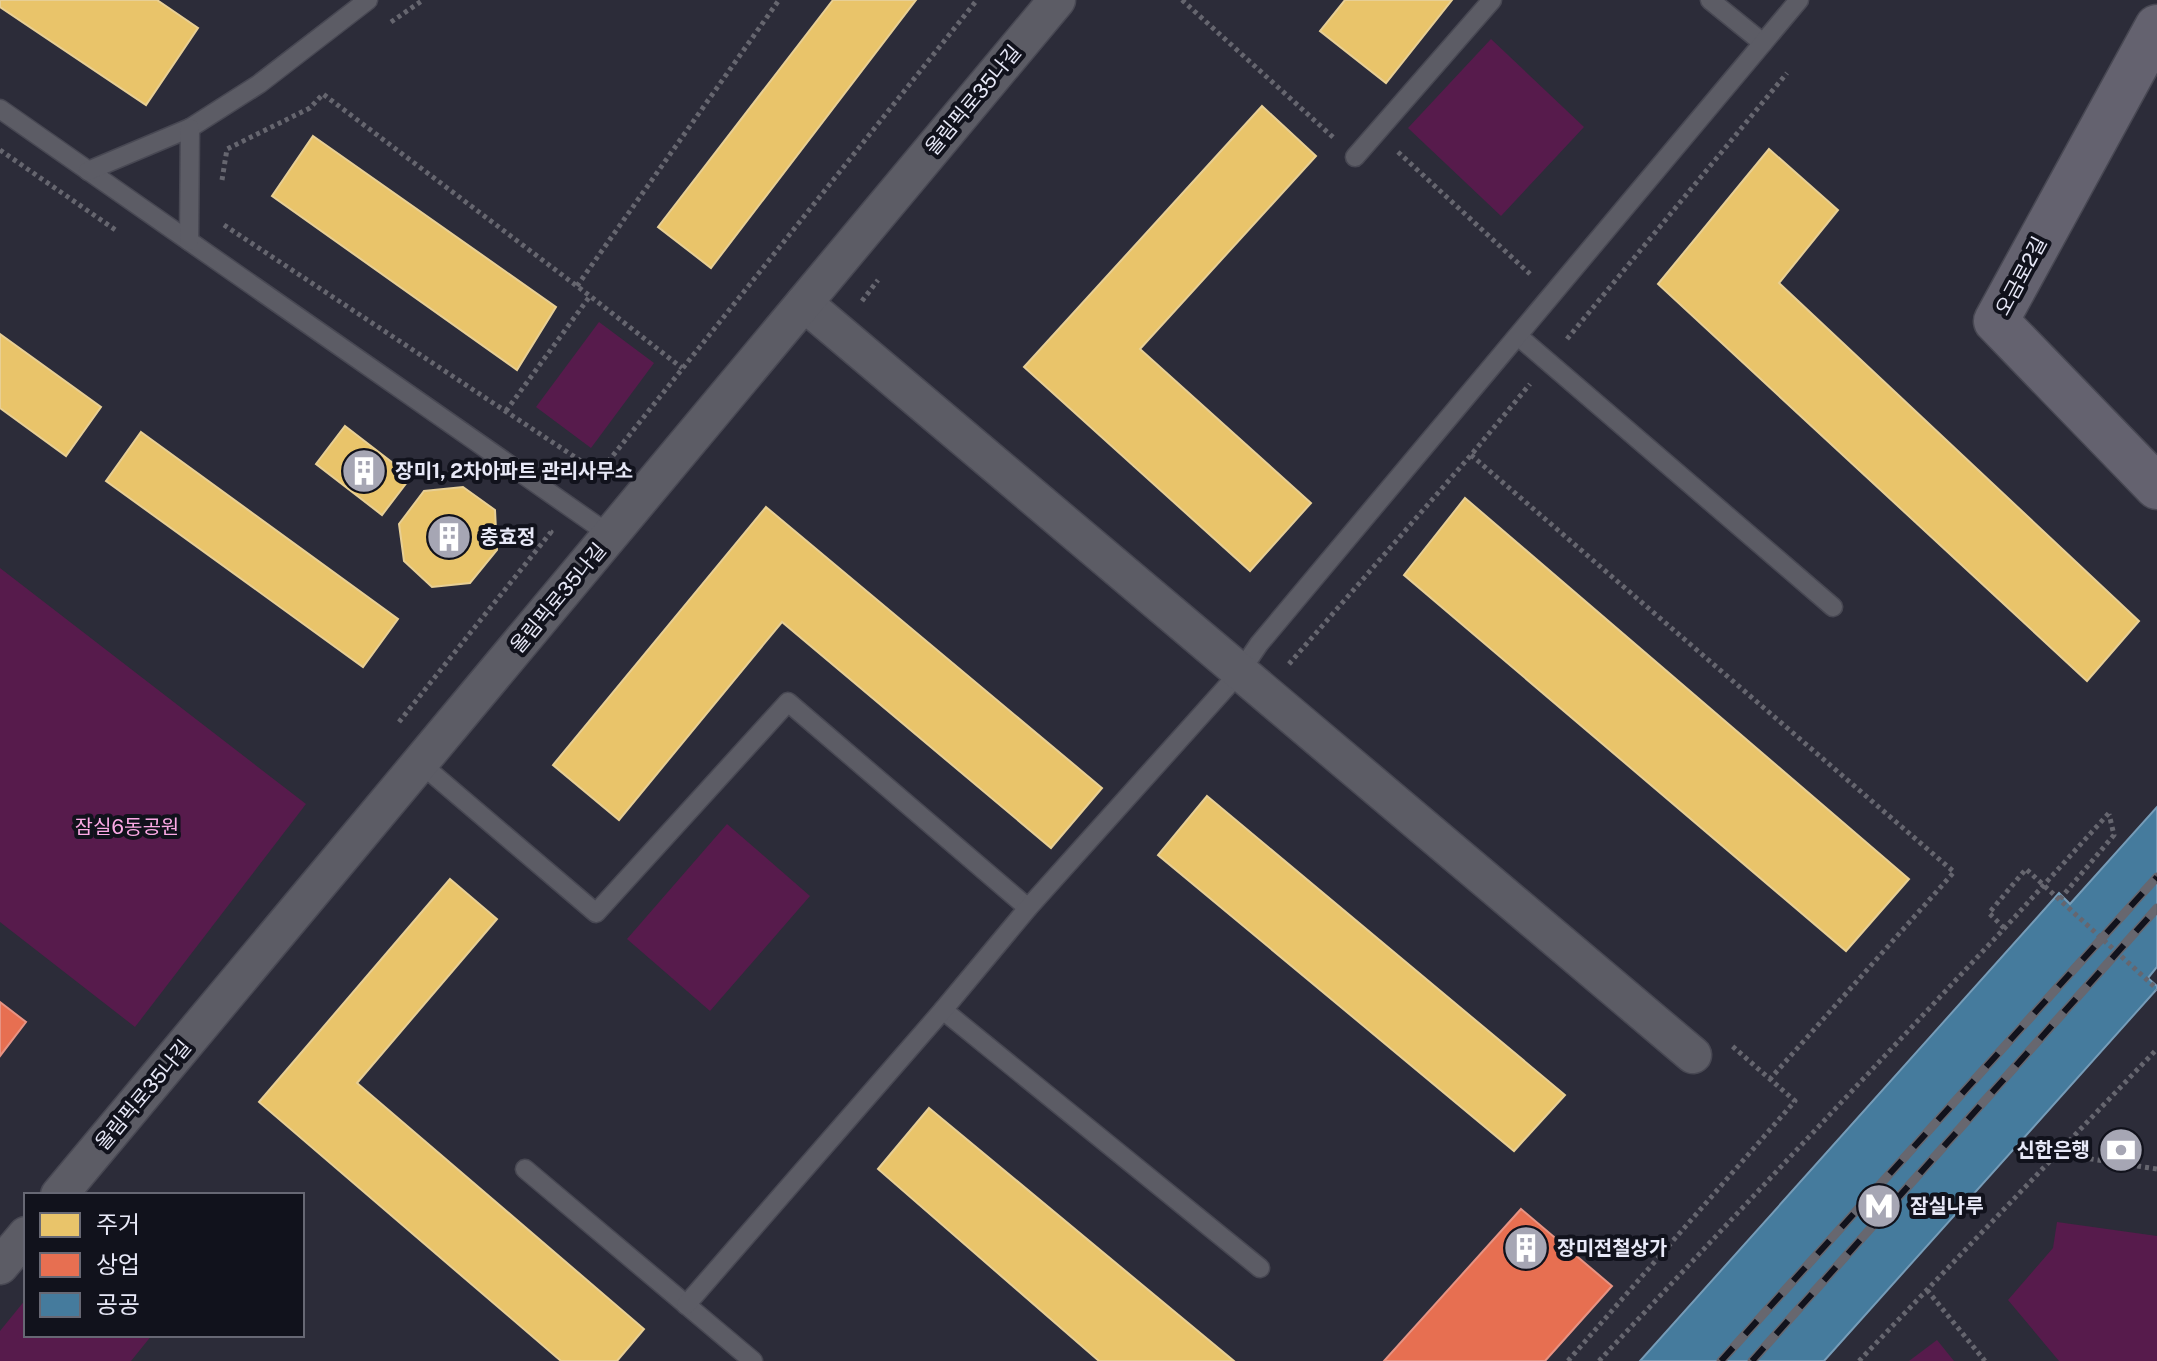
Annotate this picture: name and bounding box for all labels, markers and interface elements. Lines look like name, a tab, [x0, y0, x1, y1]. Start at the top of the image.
street label: 올림픽로35나길	[920, 40, 1026, 160]
street label: 오금로2길	[1990, 233, 2052, 319]
building icon: 장미1, 2차아파트 관리사무소	[340, 447, 388, 495]
place label: 장미1, 2차아파트 관리사무소	[395, 459, 633, 483]
building icon: 충효정	[425, 513, 473, 561]
place label: 충효정	[480, 525, 535, 549]
street label: 올림픽로35나길	[505, 538, 611, 658]
park label: 잠실6동공원	[75, 815, 179, 839]
street label: 올림픽로35나길	[90, 1035, 196, 1155]
bank icon: 신한은행	[2097, 1126, 2145, 1174]
place label: 신한은행	[2016, 1138, 2090, 1162]
metro station icon: 잠실나루	[1855, 1182, 1903, 1230]
legend	[24, 1193, 304, 1337]
place label: 잠실나루	[1910, 1194, 1984, 1218]
text: 주거	[96, 1210, 140, 1238]
building icon: 장미전철상가	[1502, 1224, 1550, 1272]
place label: 장미전철상가	[1557, 1236, 1667, 1260]
text: 상업	[96, 1250, 140, 1278]
text: 공공	[96, 1290, 140, 1318]

